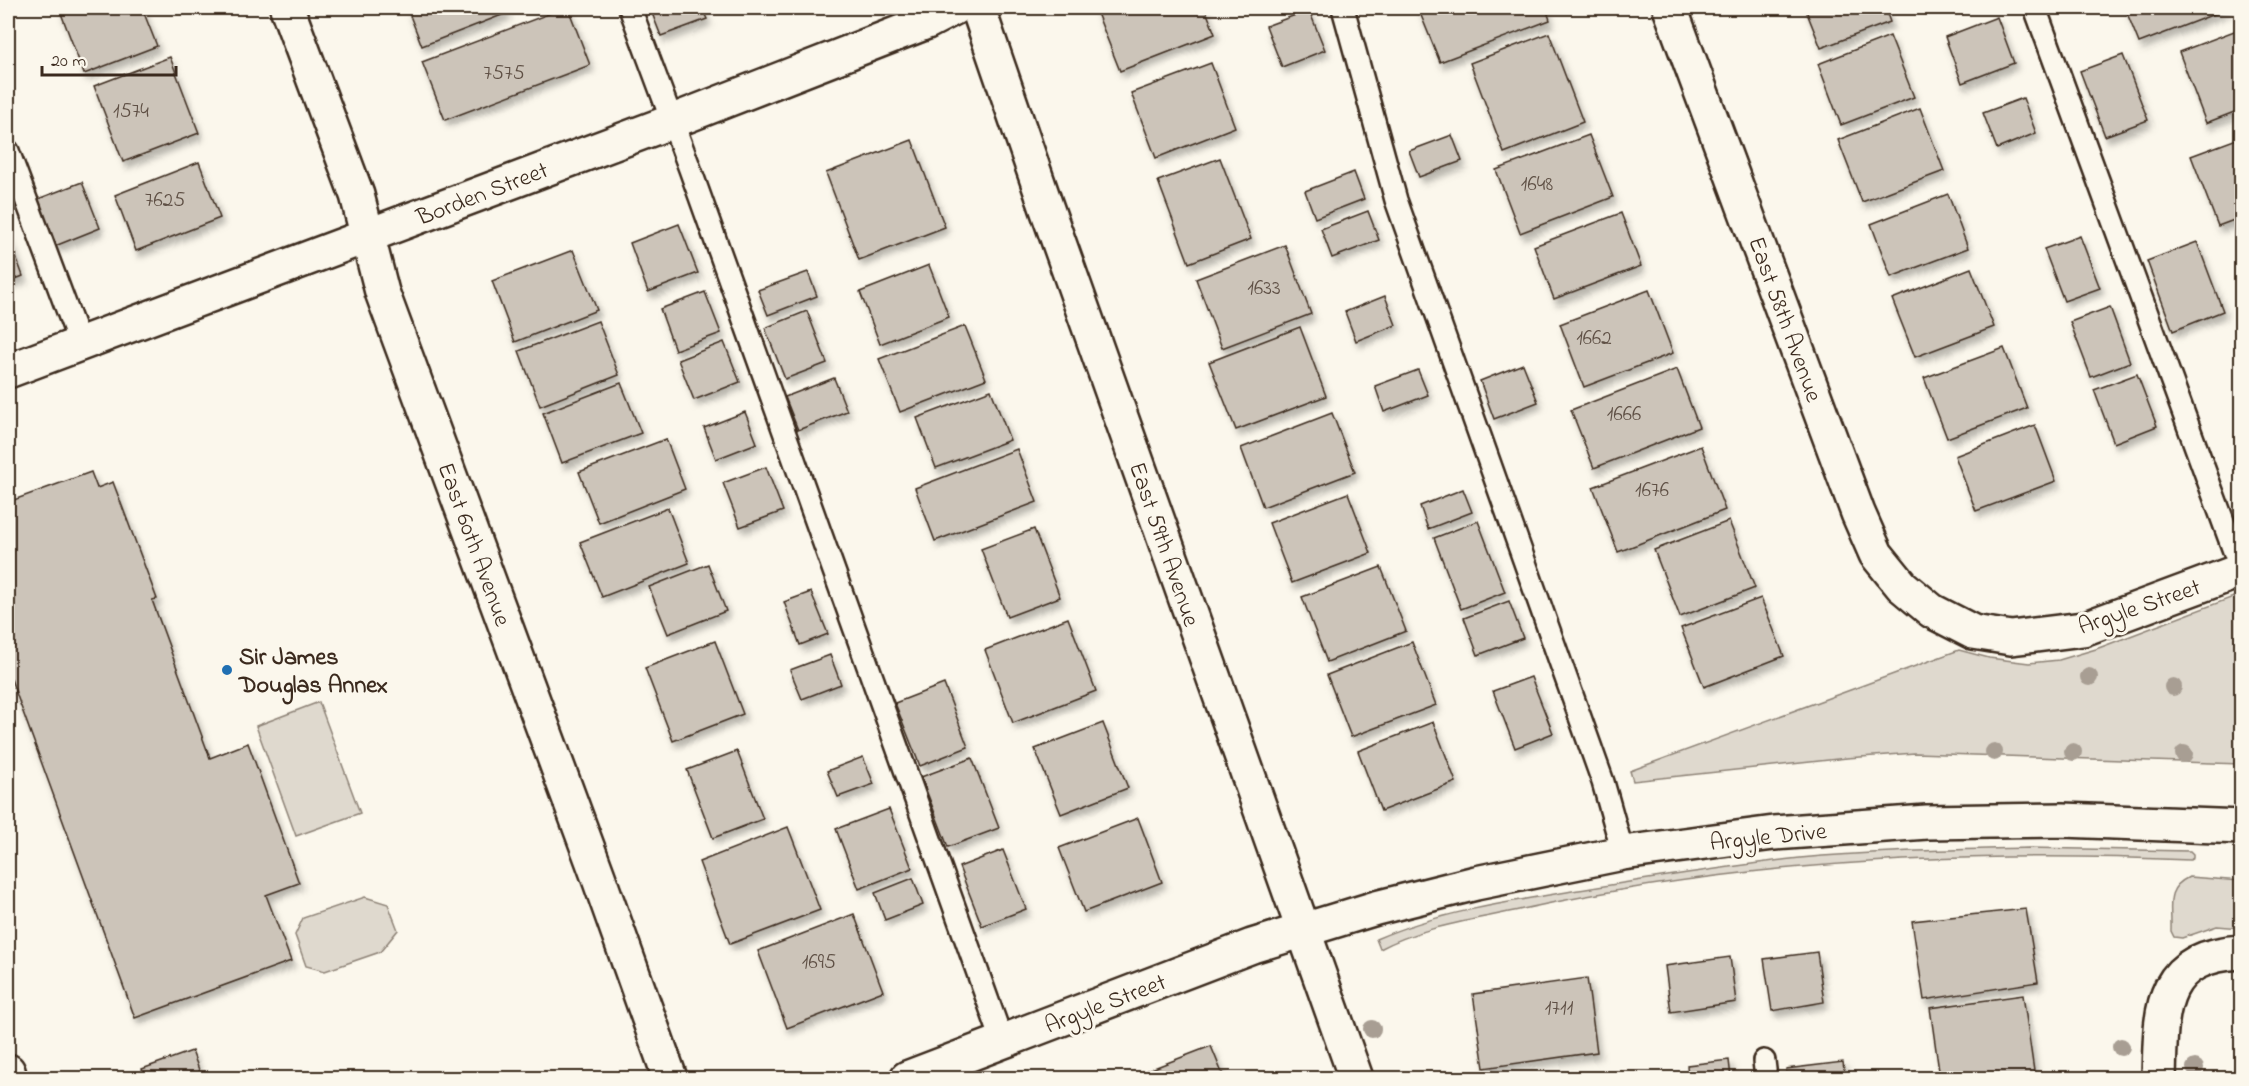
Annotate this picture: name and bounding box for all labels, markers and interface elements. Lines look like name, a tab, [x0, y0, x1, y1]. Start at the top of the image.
scale bar	[42, 39, 176, 77]
text: 20 m	[51, 49, 86, 75]
house number: 7575	[483, 59, 525, 89]
house number: 1574	[113, 97, 149, 127]
street label: Borden Street	[411, 154, 554, 237]
house number: 1648	[1521, 170, 1553, 200]
house number: 7625	[145, 186, 185, 216]
street label: East 58th Avenue	[1737, 232, 1830, 408]
house number: 1633	[1247, 274, 1281, 304]
house number: 1662	[1576, 324, 1612, 354]
house number: 1666	[1607, 400, 1641, 430]
street label: East 60th Avenue	[427, 458, 519, 632]
street label: East 59th Avenue	[1118, 458, 1207, 632]
house number: 1676	[1635, 476, 1669, 506]
street label: Argyle Street	[2074, 571, 2206, 647]
place label: Sir James Douglas Annex	[238, 641, 388, 705]
marker: Sir James Douglas Annex	[220, 663, 234, 677]
street label: Argyle Drive	[1708, 815, 1829, 863]
house number: 1695	[802, 948, 836, 978]
street label: Argyle Street	[1040, 966, 1172, 1045]
house number: 1711	[1545, 994, 1574, 1024]

